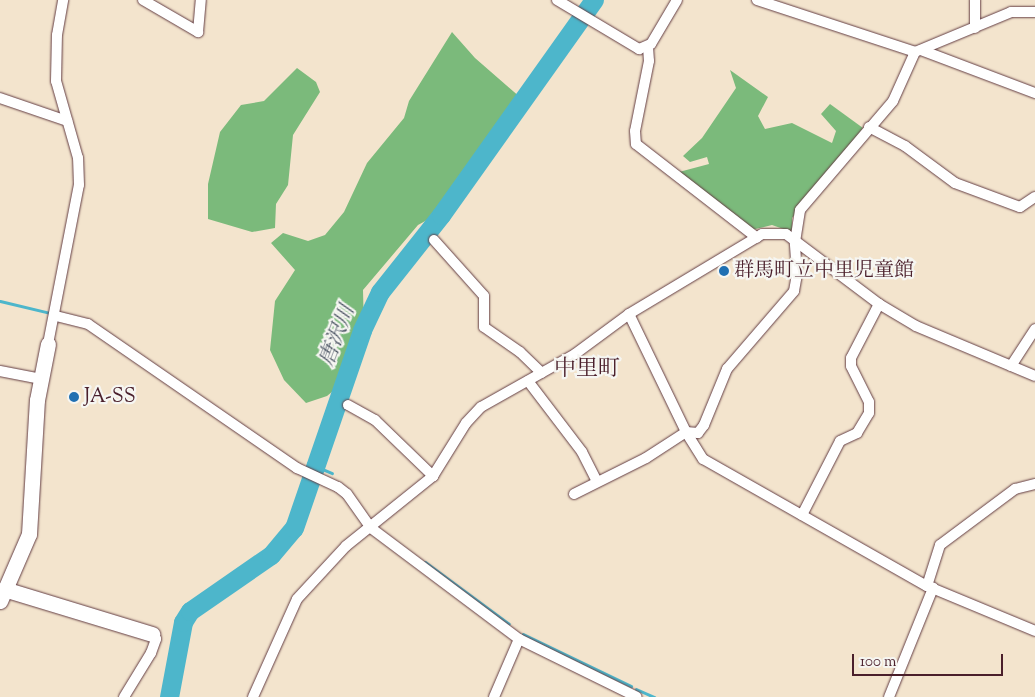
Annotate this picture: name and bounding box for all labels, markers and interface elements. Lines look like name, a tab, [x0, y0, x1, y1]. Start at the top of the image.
place label: 群馬町立中里児童館	[734, 259, 914, 283]
marker: 群馬町立中里児童館	[718, 265, 730, 277]
water label: 唐沢川	[315, 302, 361, 370]
district label: 中里町	[554, 358, 620, 384]
place label: JA-SS	[84, 385, 136, 409]
marker: JA-SS	[68, 391, 80, 403]
scale bar	[855, 644, 1006, 676]
text: 100 m	[860, 652, 896, 673]

